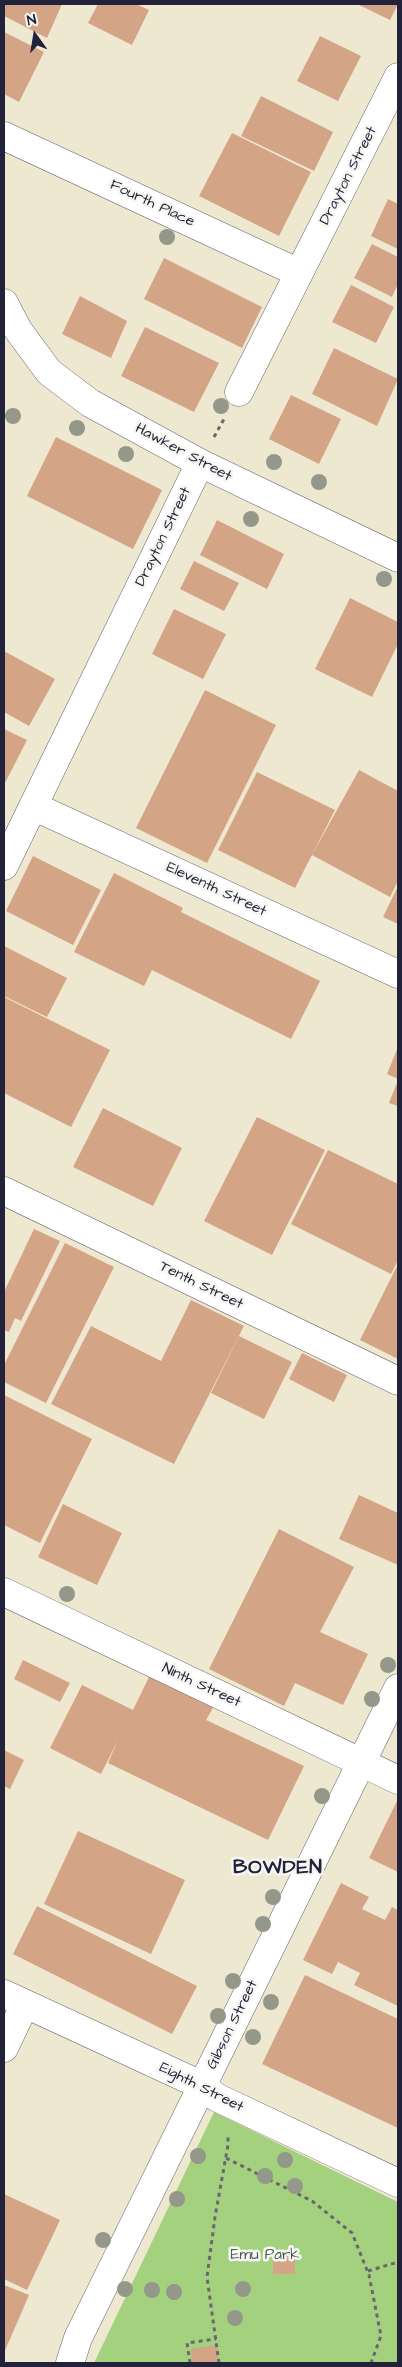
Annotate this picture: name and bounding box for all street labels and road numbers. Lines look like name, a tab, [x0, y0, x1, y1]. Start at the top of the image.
street label: Drayton Street	[316, 124, 382, 228]
street label: Fourth Place	[107, 177, 197, 231]
street label: Hawker Street	[132, 420, 234, 486]
street label: Drayton Street	[132, 484, 196, 590]
street label: Eleventh Street	[163, 859, 269, 921]
street label: Tenth Street	[156, 1258, 246, 1314]
street label: Ninth Street	[159, 1660, 243, 1712]
street label: Gibson Street	[204, 1978, 262, 2072]
street label: Eighth Street	[156, 2059, 246, 2117]

